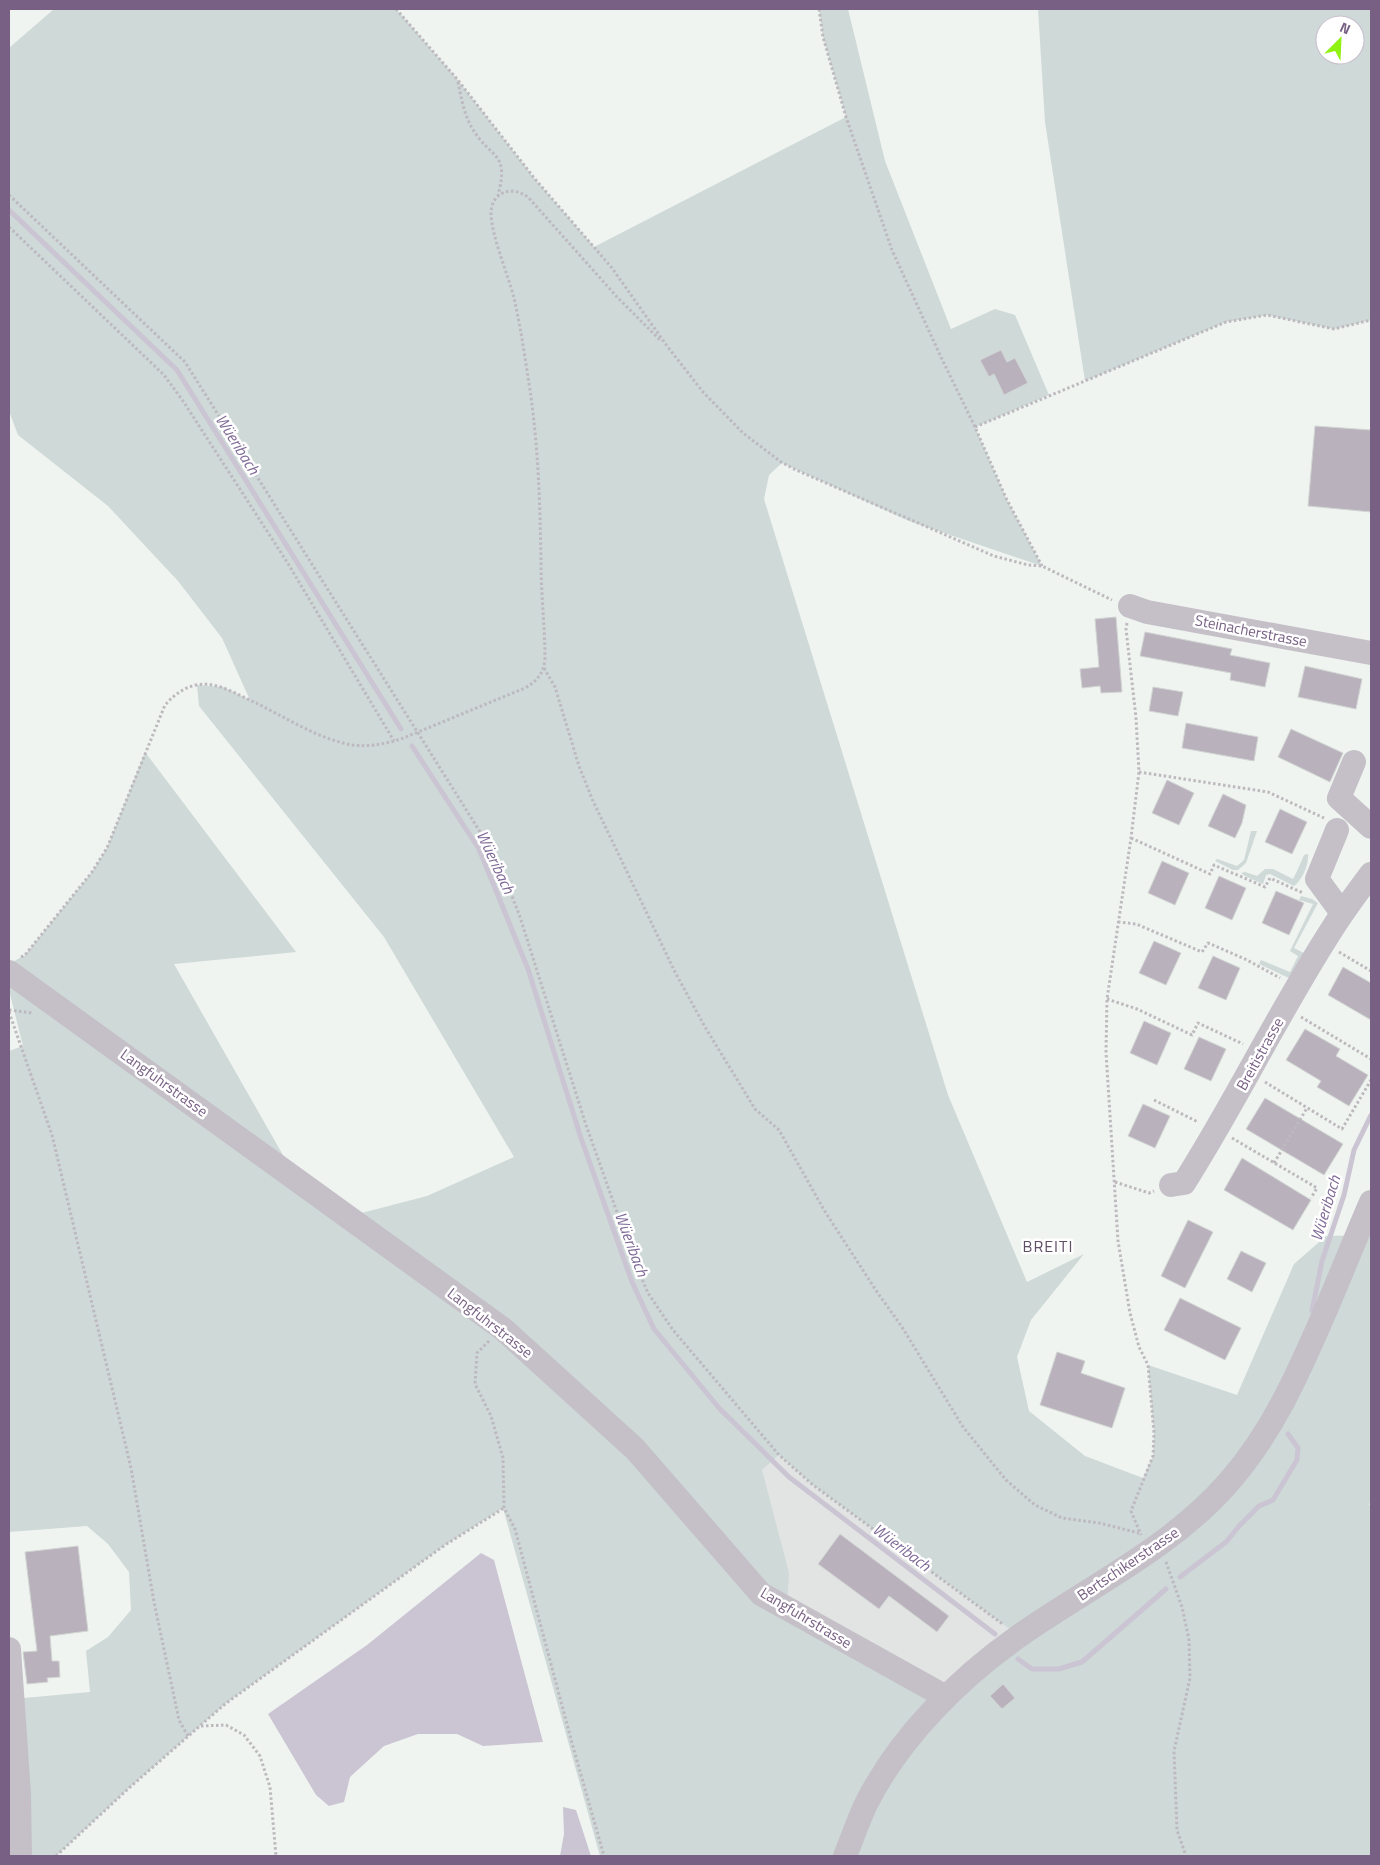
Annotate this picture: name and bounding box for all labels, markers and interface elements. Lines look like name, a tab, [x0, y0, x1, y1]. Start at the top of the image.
north arrow	[1315, 15, 1365, 65]
text: N	[1337, 16, 1354, 39]
water label: Wüeribach	[210, 409, 267, 480]
street label: Steinacherstrasse	[1193, 608, 1309, 653]
water label: Wüeribach	[471, 826, 522, 898]
street label: Breitistrasse	[1230, 1013, 1289, 1094]
street label: Langfuhrstrasse	[116, 1043, 213, 1122]
water label: Wüeribach	[1304, 1171, 1347, 1244]
water label: Wüeribach	[609, 1208, 655, 1281]
district label: BREITI	[1023, 1234, 1073, 1258]
street label: Langfuhrstrasse	[443, 1282, 538, 1363]
water label: Wüeribach	[868, 1517, 937, 1577]
street label: Bertschikerstrasse	[1072, 1521, 1183, 1606]
street label: Langfuhrstrasse	[756, 1581, 856, 1654]

